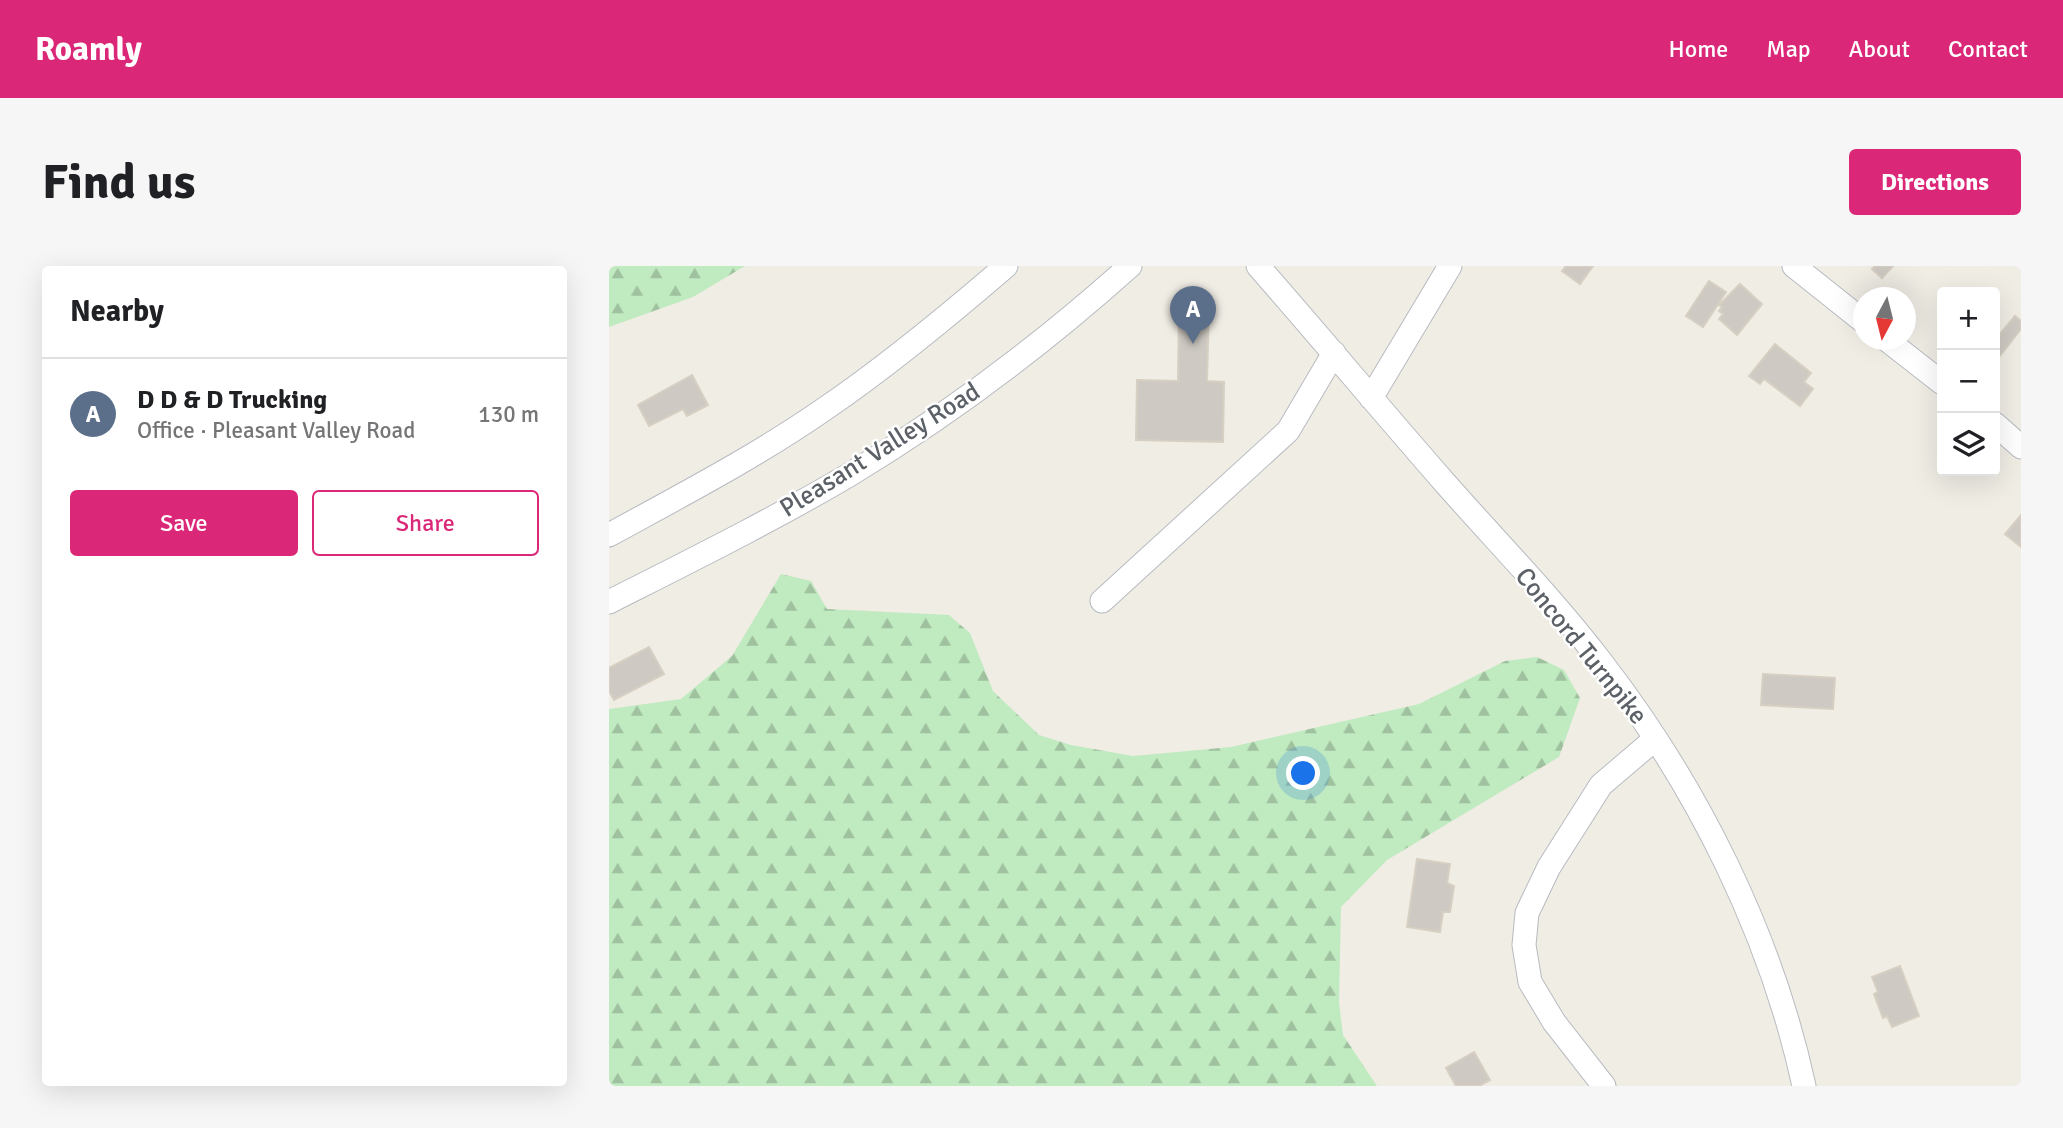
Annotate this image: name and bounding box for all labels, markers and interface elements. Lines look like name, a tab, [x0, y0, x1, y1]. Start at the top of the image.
text: Roamly	[35, 29, 142, 70]
text: Home	[1668, 34, 1728, 64]
text: Map	[1766, 34, 1811, 64]
text: About	[1849, 34, 1910, 64]
text: Contact	[1948, 34, 2028, 64]
button: Directions	[1849, 149, 2021, 215]
text: Find us	[42, 152, 195, 212]
pin: A	[1170, 286, 1216, 344]
north arrow	[1853, 287, 1916, 350]
map controls	[1937, 287, 2000, 476]
button: +	[1937, 287, 2000, 350]
text: Nearby	[70, 293, 164, 330]
button: −	[1937, 350, 2000, 413]
street label: Pleasant Valley Road	[774, 376, 986, 524]
text: D D & D Trucking	[137, 384, 327, 416]
text: A	[86, 400, 100, 429]
text: 130 m	[478, 400, 539, 429]
button: layers	[1937, 413, 2000, 476]
text: Office · Pleasant Valley Road	[137, 416, 415, 445]
button: Save	[70, 490, 298, 556]
button: Share	[312, 490, 539, 556]
street label: Concord Turnpike	[1508, 561, 1654, 731]
your location	[1286, 756, 1320, 790]

